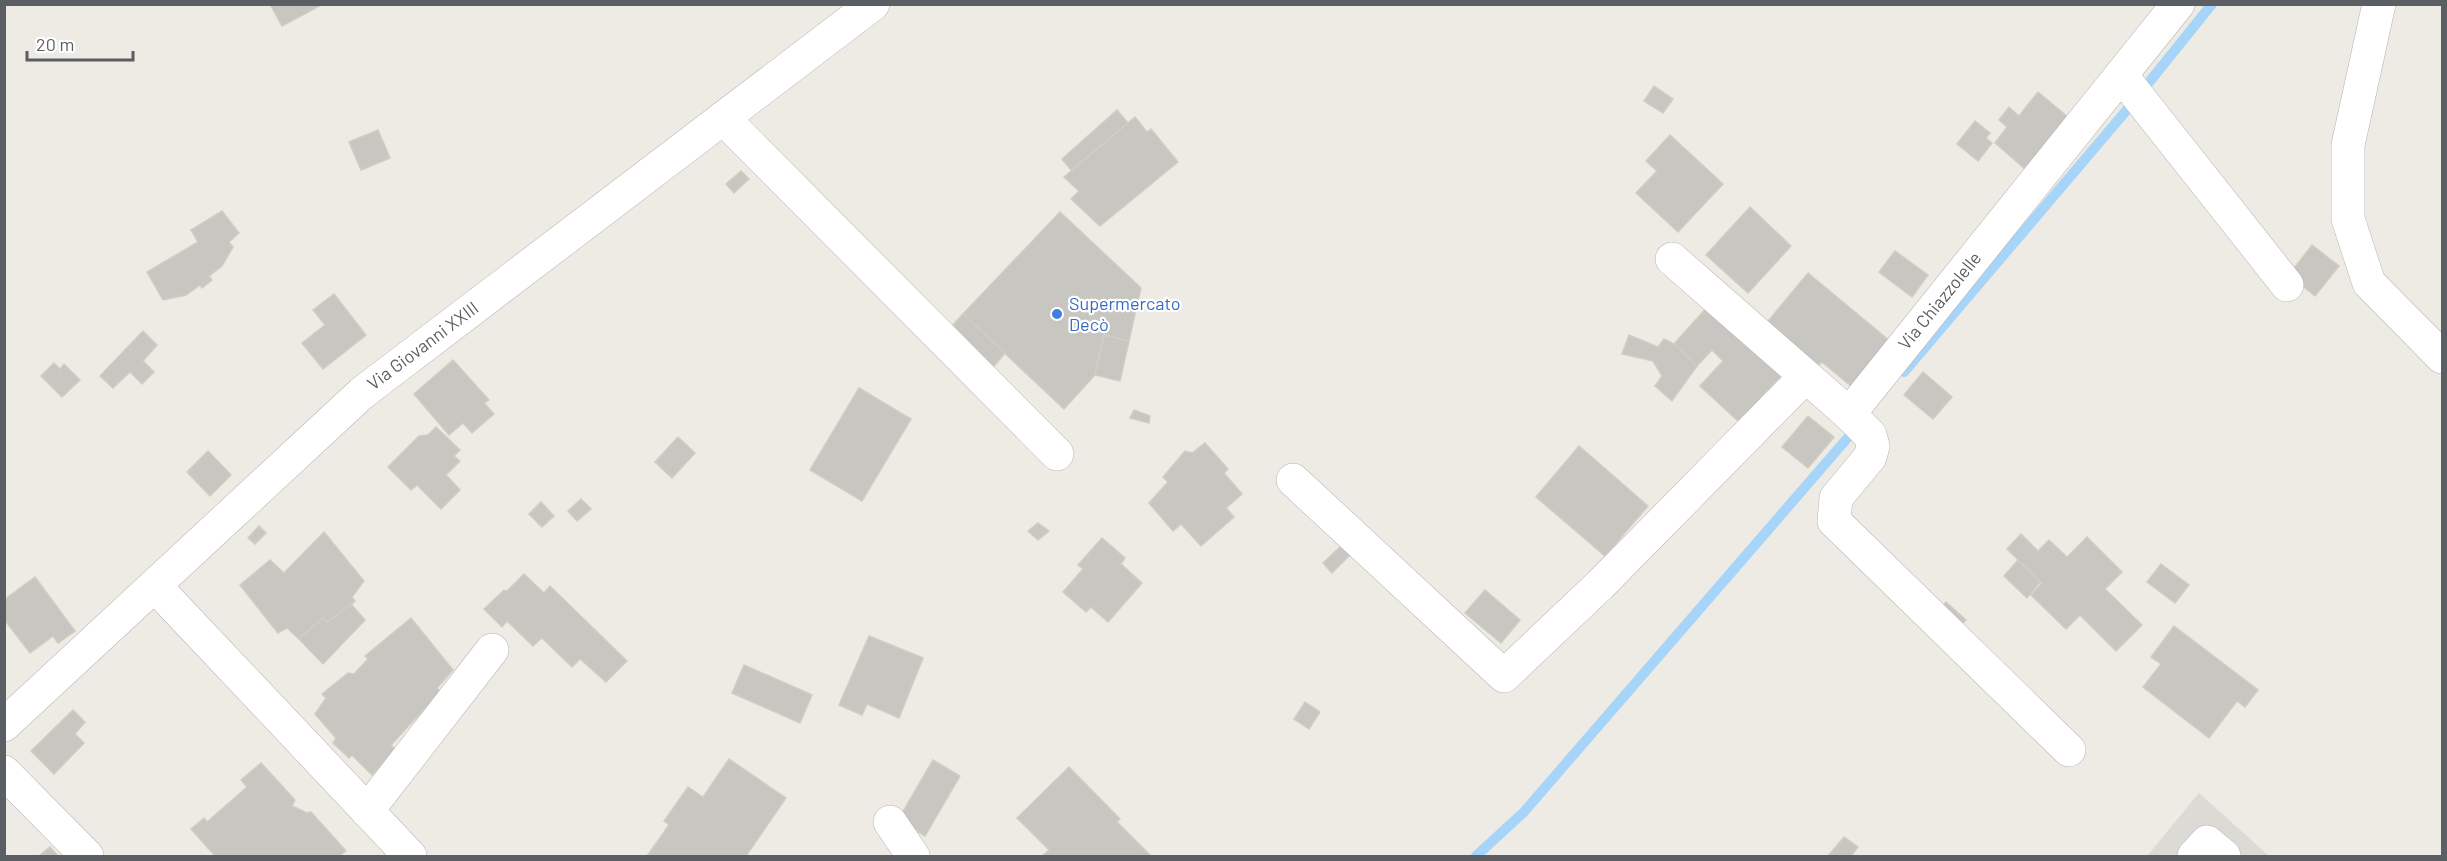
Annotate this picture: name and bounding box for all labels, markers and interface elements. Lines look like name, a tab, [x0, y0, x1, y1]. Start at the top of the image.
scale bar	[27, 24, 134, 62]
text: 20 m	[36, 33, 74, 55]
street label: Via Chiazzolelle	[1893, 247, 1985, 354]
place label: Supermercato Decò	[1069, 292, 1181, 335]
street label: Via Giovanni XXIII	[363, 296, 482, 394]
marker: Supermercato Decò	[1050, 307, 1064, 321]

